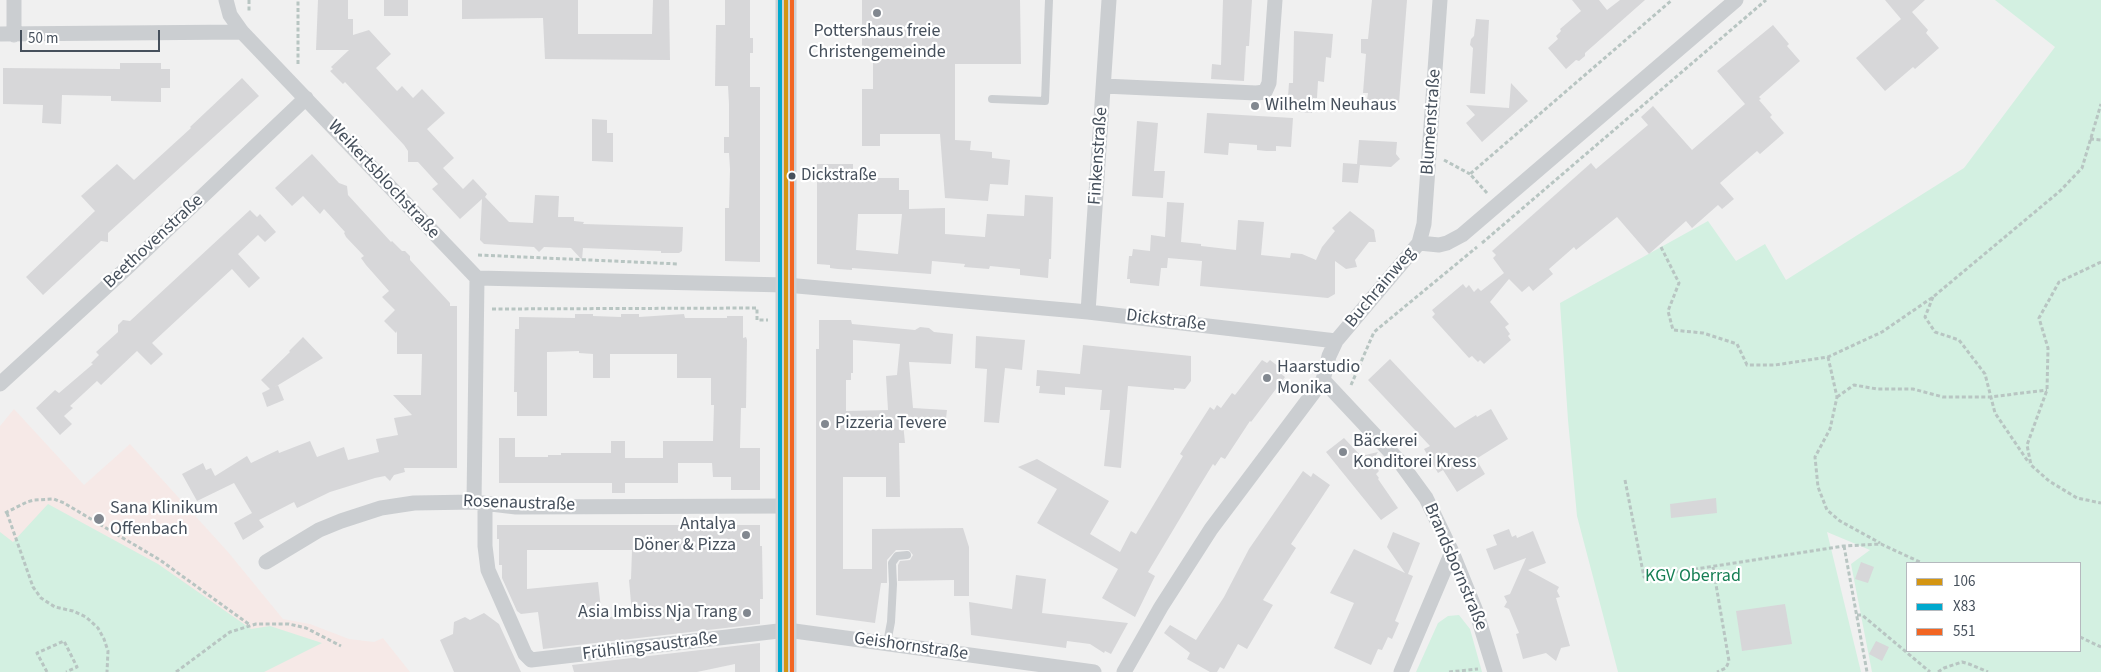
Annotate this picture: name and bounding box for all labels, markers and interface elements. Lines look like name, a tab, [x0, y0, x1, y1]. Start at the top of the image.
marker: Pottershaus freie Christengemeinde	[871, 7, 883, 19]
scale bar	[22, 20, 162, 52]
place label: Pottershaus freie Christengemeinde	[808, 21, 946, 64]
text: 50 m	[28, 28, 58, 49]
street label: Blumenstraße	[1418, 68, 1446, 176]
place label: Wilhelm Neuhaus	[1265, 95, 1397, 117]
marker: Wilhelm Neuhaus	[1249, 100, 1261, 112]
street label: Finkenstraße	[1085, 106, 1113, 206]
street label: Weikertsblochstraße	[322, 116, 444, 244]
place label: Dickstraße	[801, 166, 877, 186]
marker: Dickstraße	[787, 171, 797, 181]
street label: Beethovenstraße	[100, 190, 208, 294]
street label: Buchrainweg	[1341, 243, 1421, 333]
street label: Dickstraße	[1125, 305, 1207, 337]
place label: Haarstudio Monika	[1277, 357, 1360, 399]
marker: Haarstudio Monika	[1261, 372, 1273, 384]
place label: Pizzeria Tevere	[835, 413, 947, 435]
marker: Pizzeria Tevere	[819, 418, 831, 430]
place label: Bäckerei Konditorei Kress	[1353, 431, 1476, 474]
marker: Bäckerei Konditorei Kress	[1337, 446, 1349, 458]
street label: Rosenaustraße	[462, 491, 576, 517]
place label: Sana Klinikum Offenbach	[110, 498, 218, 540]
street label: Brandsbornstraße	[1418, 500, 1492, 634]
marker: Sana Klinikum Offenbach	[92, 512, 106, 526]
place label: Antalya Döner & Pizza	[633, 514, 736, 556]
marker: Antalya Döner & Pizza	[740, 529, 752, 541]
legend	[1906, 562, 2081, 652]
park label: KGV Oberrad	[1645, 566, 1741, 588]
text: 106	[1953, 571, 1975, 592]
text: X83	[1953, 596, 1976, 617]
place label: Asia Imbiss Nja Trang	[578, 602, 737, 624]
marker: Asia Imbiss Nja Trang	[741, 607, 753, 619]
text: 551	[1953, 621, 1975, 642]
street label: Frühlingsaustraße	[581, 628, 719, 666]
street label: Geishornstraße	[853, 628, 969, 666]

